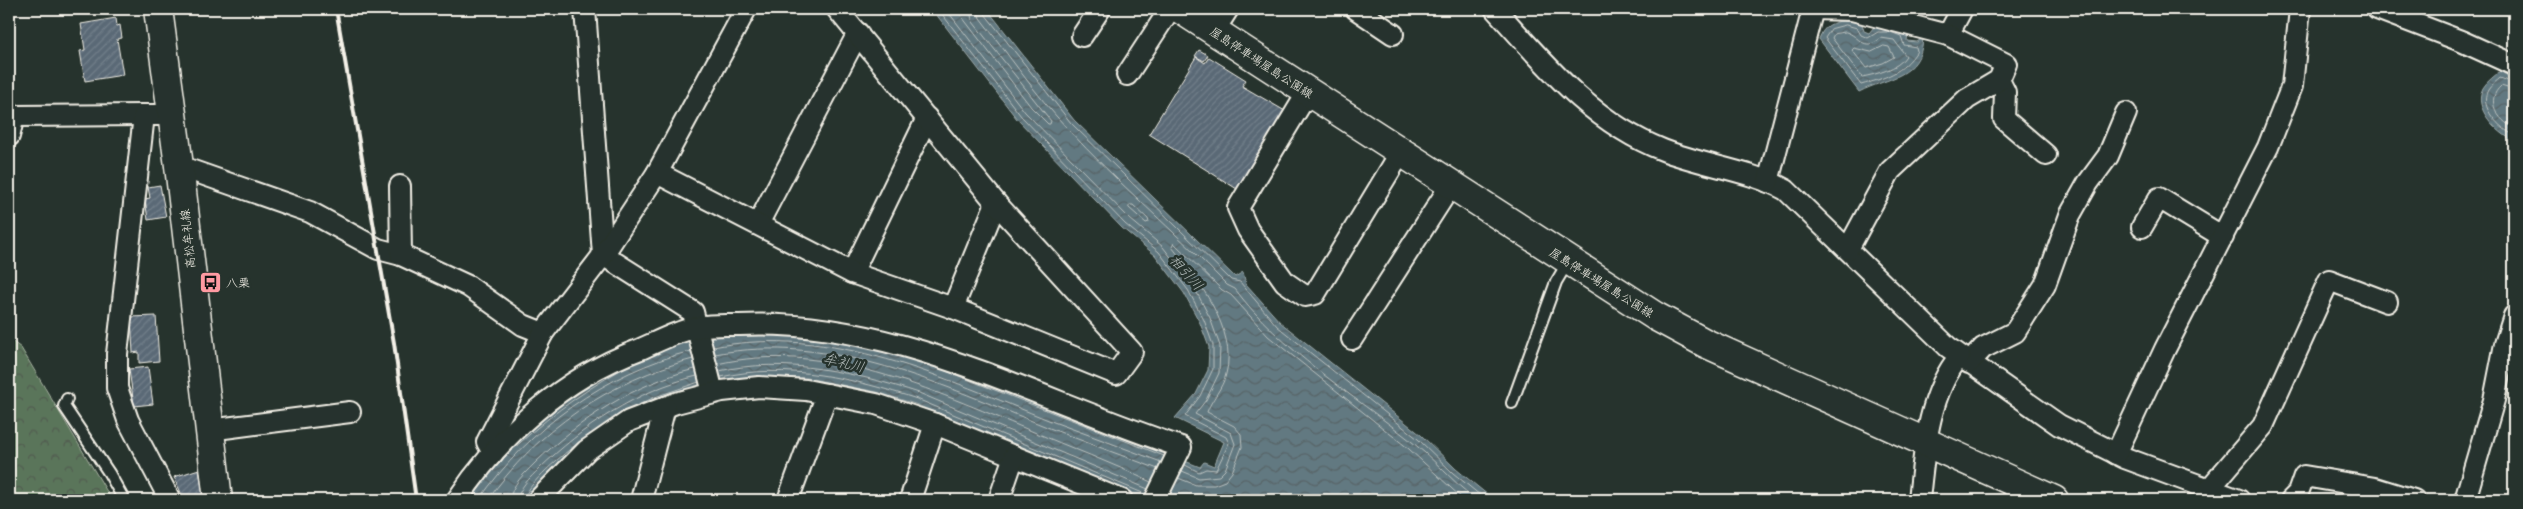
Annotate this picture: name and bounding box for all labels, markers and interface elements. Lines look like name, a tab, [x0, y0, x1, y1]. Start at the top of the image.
street label: 屋島停車場屋島公園線	[1207, 22, 1317, 102]
street label: 高松牟礼線	[175, 208, 199, 270]
street label: 屋島停車場屋島公園線	[1546, 243, 1658, 321]
water label: 相引川	[1165, 249, 1209, 295]
bus stop icon: 八栗	[198, 270, 222, 294]
place label: 八栗	[226, 273, 250, 291]
water label: 牟礼川	[821, 347, 867, 377]

